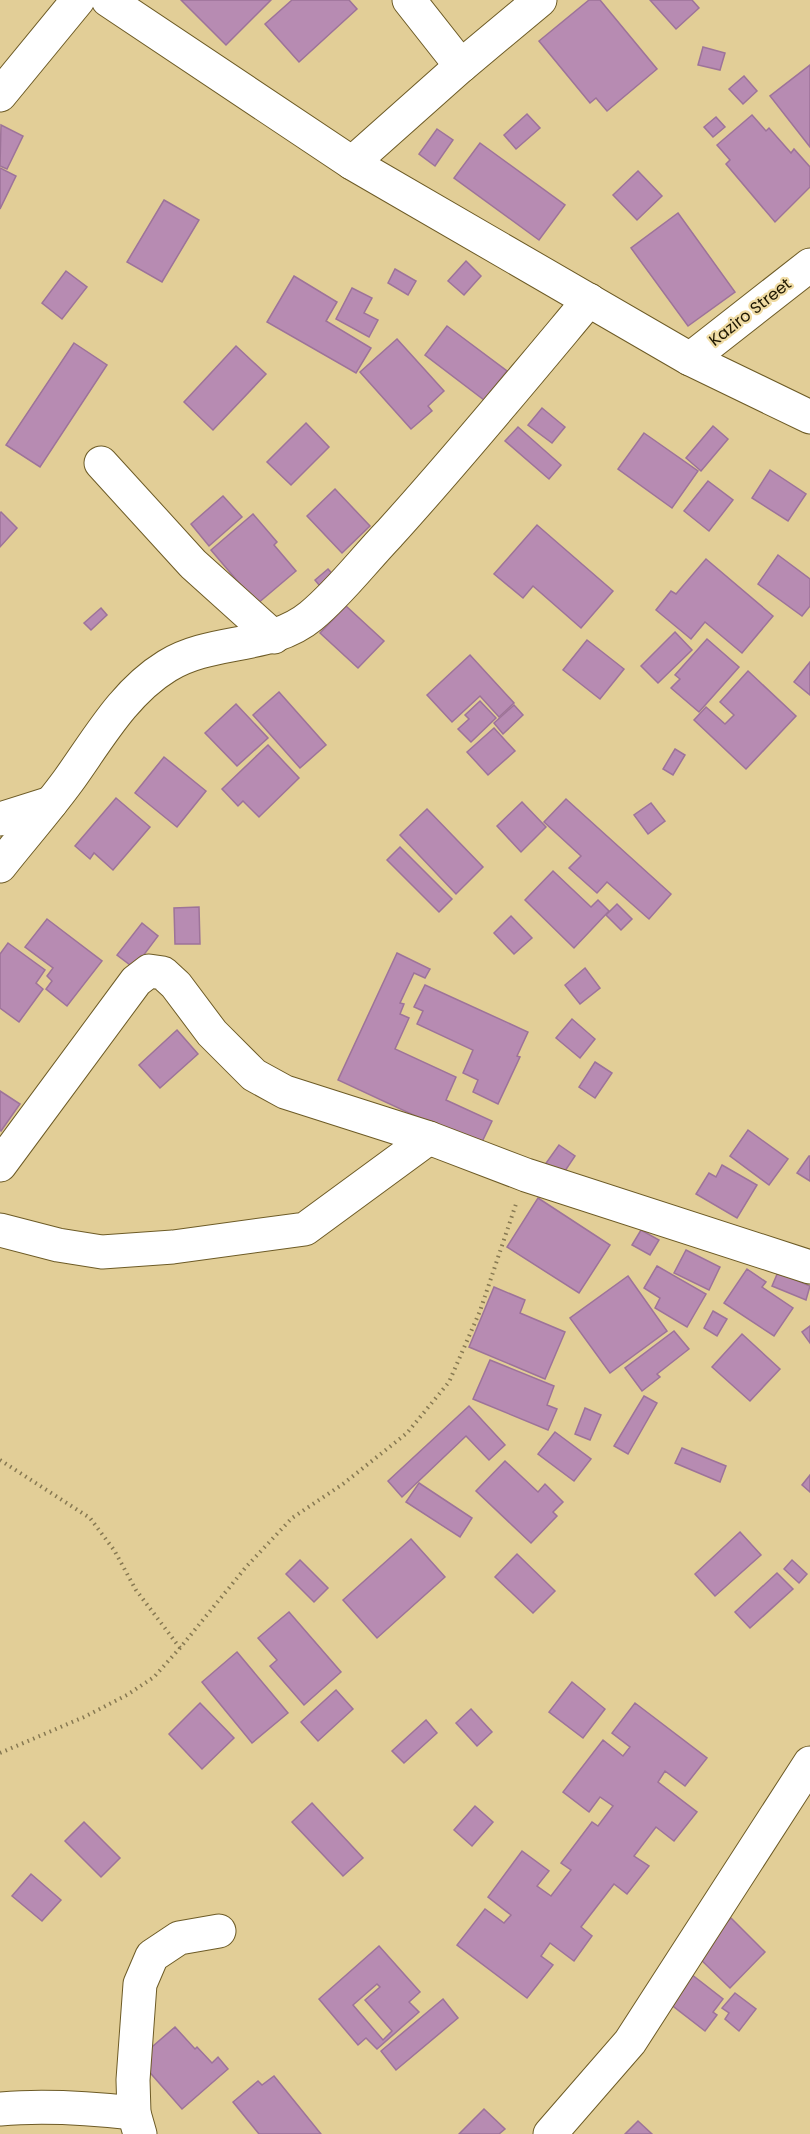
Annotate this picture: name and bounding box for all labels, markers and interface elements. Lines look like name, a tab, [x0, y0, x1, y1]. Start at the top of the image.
street label: Kaziro Street	[704, 272, 796, 352]

